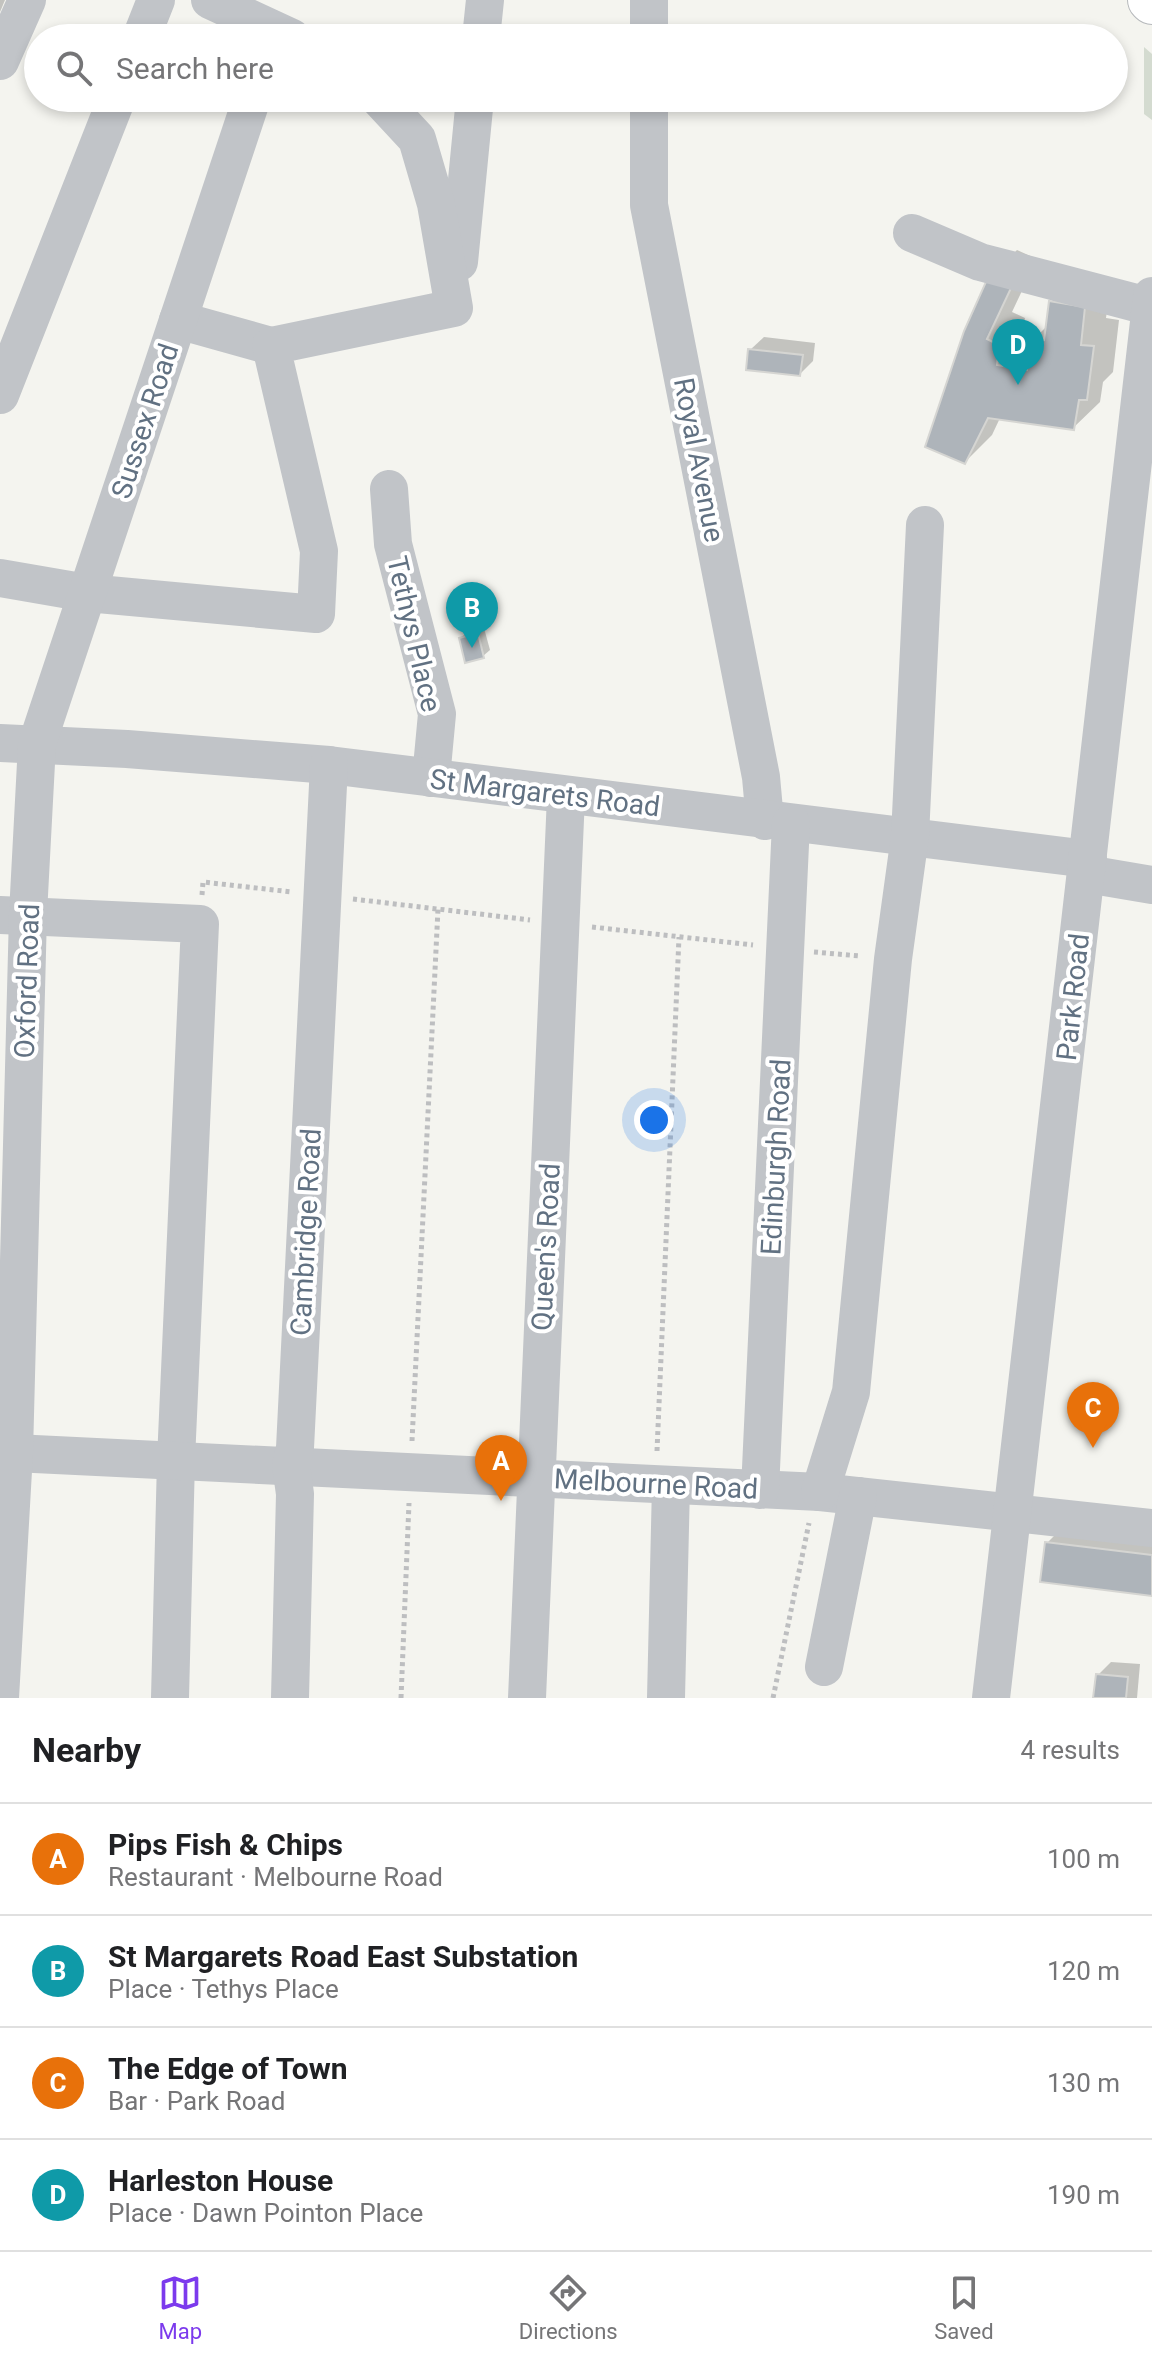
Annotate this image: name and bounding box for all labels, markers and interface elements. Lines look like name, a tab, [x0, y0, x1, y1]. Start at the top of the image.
search box	[24, 24, 1128, 112]
icon: search	[52, 46, 96, 90]
text: Search here	[116, 51, 274, 86]
pin: D	[992, 319, 1044, 385]
street label: Sussex Road	[104, 339, 186, 503]
street label: Royal Avenue	[667, 375, 731, 545]
street label: Tethys Place	[380, 553, 448, 715]
pin: B	[446, 582, 498, 648]
street label: St Margarets Road	[428, 763, 662, 823]
street label: Oxford Road	[8, 903, 46, 1059]
street label: Park Road	[1050, 932, 1096, 1062]
street label: Edinburgh Road	[754, 1058, 798, 1256]
your location	[634, 1100, 674, 1140]
street label: Cambridge Road	[284, 1127, 328, 1337]
street label: Queen's Road	[525, 1162, 567, 1332]
pin: C	[1067, 1382, 1119, 1448]
pin: A	[475, 1435, 527, 1501]
street label: Melbourne Road	[553, 1462, 759, 1506]
text: Nearby	[32, 1730, 141, 1770]
text: 4 results	[1021, 1735, 1120, 1765]
text: Pips Fish & Chips	[108, 1827, 343, 1862]
text: A	[49, 1844, 67, 1874]
text: 100 m	[1047, 1844, 1120, 1874]
text: Restaurant · Melbourne Road	[108, 1862, 443, 1892]
text: St Margarets Road East Substation	[108, 1939, 578, 1974]
text: B	[50, 1956, 66, 1986]
text: 120 m	[1047, 1956, 1120, 1986]
text: Place · Tethys Place	[108, 1974, 339, 2004]
text: The Edge of Town	[108, 2051, 348, 2086]
text: C	[49, 2068, 67, 2098]
text: 130 m	[1047, 2068, 1120, 2098]
text: Bar · Park Road	[108, 2086, 285, 2116]
text: Harleston House	[108, 2163, 333, 2198]
text: D	[50, 2180, 66, 2210]
text: 190 m	[1047, 2180, 1120, 2210]
text: Place · Dawn Pointon Place	[108, 2198, 423, 2228]
tab: Map	[158, 2271, 202, 2344]
tab: Directions	[519, 2271, 618, 2344]
tab: Saved	[934, 2271, 994, 2344]

